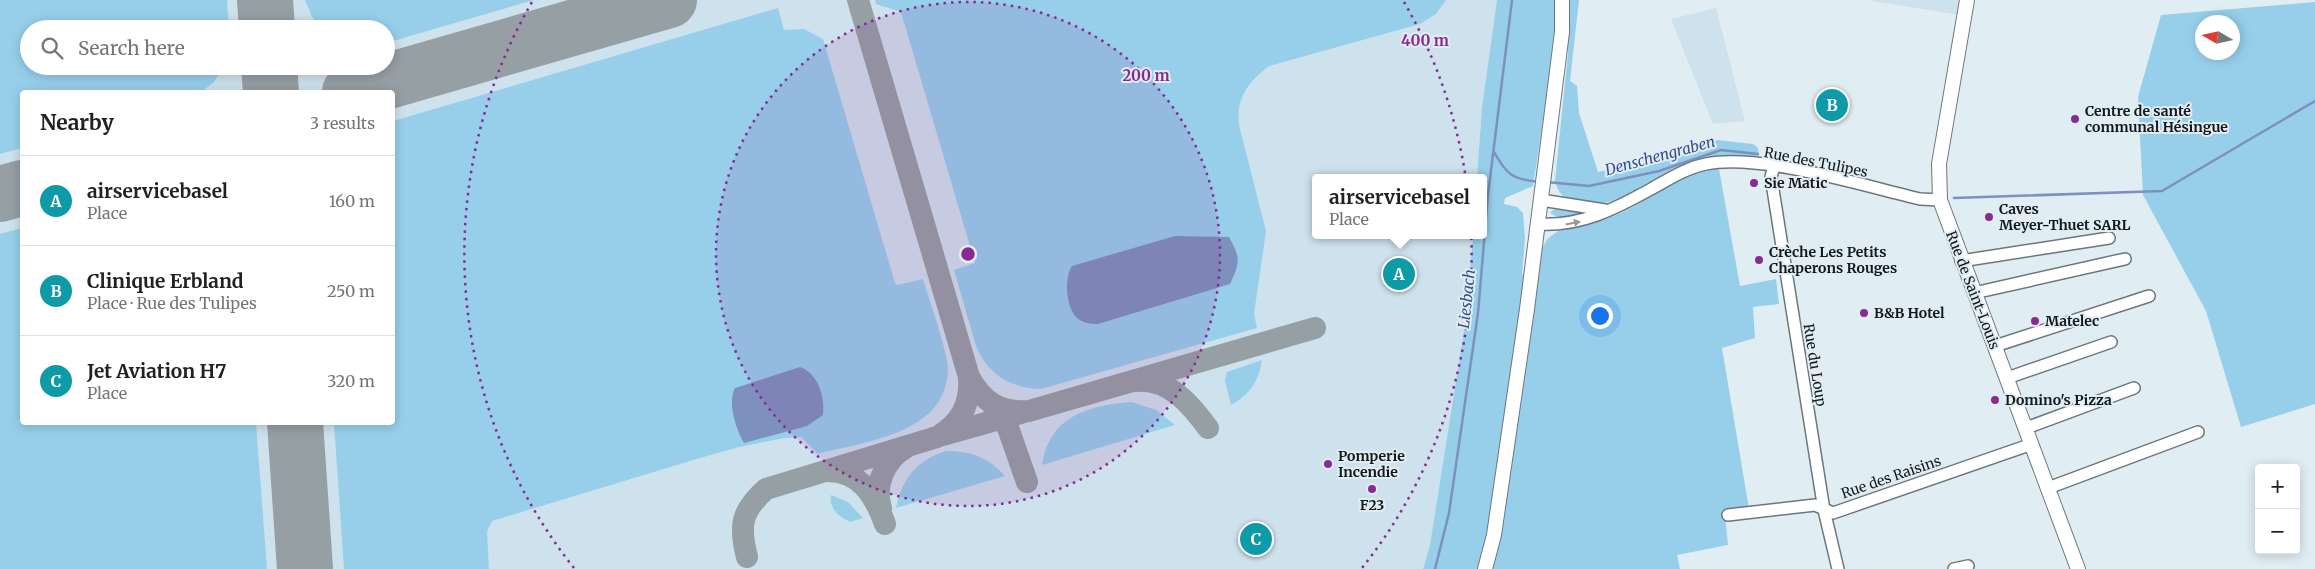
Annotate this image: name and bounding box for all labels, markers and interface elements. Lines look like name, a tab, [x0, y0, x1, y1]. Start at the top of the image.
north arrow	[2195, 15, 2240, 60]
search box	[20, 20, 395, 75]
text: 400 m	[1401, 31, 1449, 50]
icon: search	[38, 34, 66, 62]
text: Search here	[78, 36, 185, 60]
text: 200 m	[1122, 66, 1170, 85]
pin: B	[1816, 86, 1848, 124]
place label: Centre de santé communal Hésingue	[2085, 102, 2228, 136]
text: Nearby	[40, 109, 114, 136]
text: 3 results	[310, 113, 375, 133]
marker: Centre de santé communal Hésingue	[2069, 113, 2081, 125]
water label: Denschengraben	[1602, 132, 1717, 180]
street label: Rue des Tulipes	[1763, 143, 1870, 181]
popup	[1312, 174, 1487, 239]
place label: Sie Matic	[1764, 174, 1827, 192]
marker: Sie Matic	[1748, 177, 1760, 189]
text: airservicebasel	[87, 179, 228, 203]
text: airservicebasel	[1329, 185, 1470, 209]
text: A	[50, 191, 62, 211]
text: 160 m	[329, 191, 375, 211]
place label: Caves Meyer-Thuet SARL	[1999, 200, 2130, 234]
text: Place	[87, 203, 127, 223]
text: Place	[1329, 209, 1369, 229]
marker: Caves Meyer-Thuet SARL	[1983, 211, 1995, 223]
one-way arrow	[1566, 218, 1582, 226]
street label: Rue de Saint-Louis	[1942, 228, 2004, 352]
place label: Crèche Les Petits Chaperons Rouges	[1769, 243, 1897, 277]
centre of rings	[959, 245, 977, 263]
marker: Crèche Les Petits Chaperons Rouges	[1753, 254, 1765, 266]
pin: A	[1383, 255, 1415, 293]
water label: Liesbach	[1454, 268, 1479, 329]
text: Clinique Erbland	[87, 269, 244, 293]
text: B	[50, 281, 62, 301]
text: 250 m	[327, 281, 375, 301]
text: Place · Rue des Tulipes	[87, 293, 257, 313]
your location	[1587, 303, 1613, 329]
place label: B&B Hotel	[1874, 304, 1945, 322]
marker: B&B Hotel	[1858, 307, 1870, 319]
place label: Matelec	[2045, 312, 2099, 330]
marker: Matelec	[2029, 315, 2041, 327]
street label: Rue du Loup	[1800, 322, 1830, 408]
text: Jet Aviation H7	[87, 359, 226, 383]
text: C	[51, 371, 61, 391]
text: 320 m	[327, 371, 375, 391]
text: Place	[87, 383, 127, 403]
place label: Domino's Pizza	[2005, 391, 2112, 409]
marker: Domino's Pizza	[1989, 394, 2001, 406]
place label: Pomperie Incendie	[1338, 447, 1405, 481]
street label: Rue des Raisins	[1839, 451, 1943, 502]
marker: Pomperie Incendie	[1322, 458, 1334, 470]
map controls	[2255, 464, 2300, 554]
button: +	[2255, 464, 2300, 509]
marker: F23	[1366, 483, 1378, 495]
place label: F23	[1360, 496, 1384, 514]
button: −	[2255, 509, 2300, 554]
pin: C	[1240, 520, 1272, 558]

